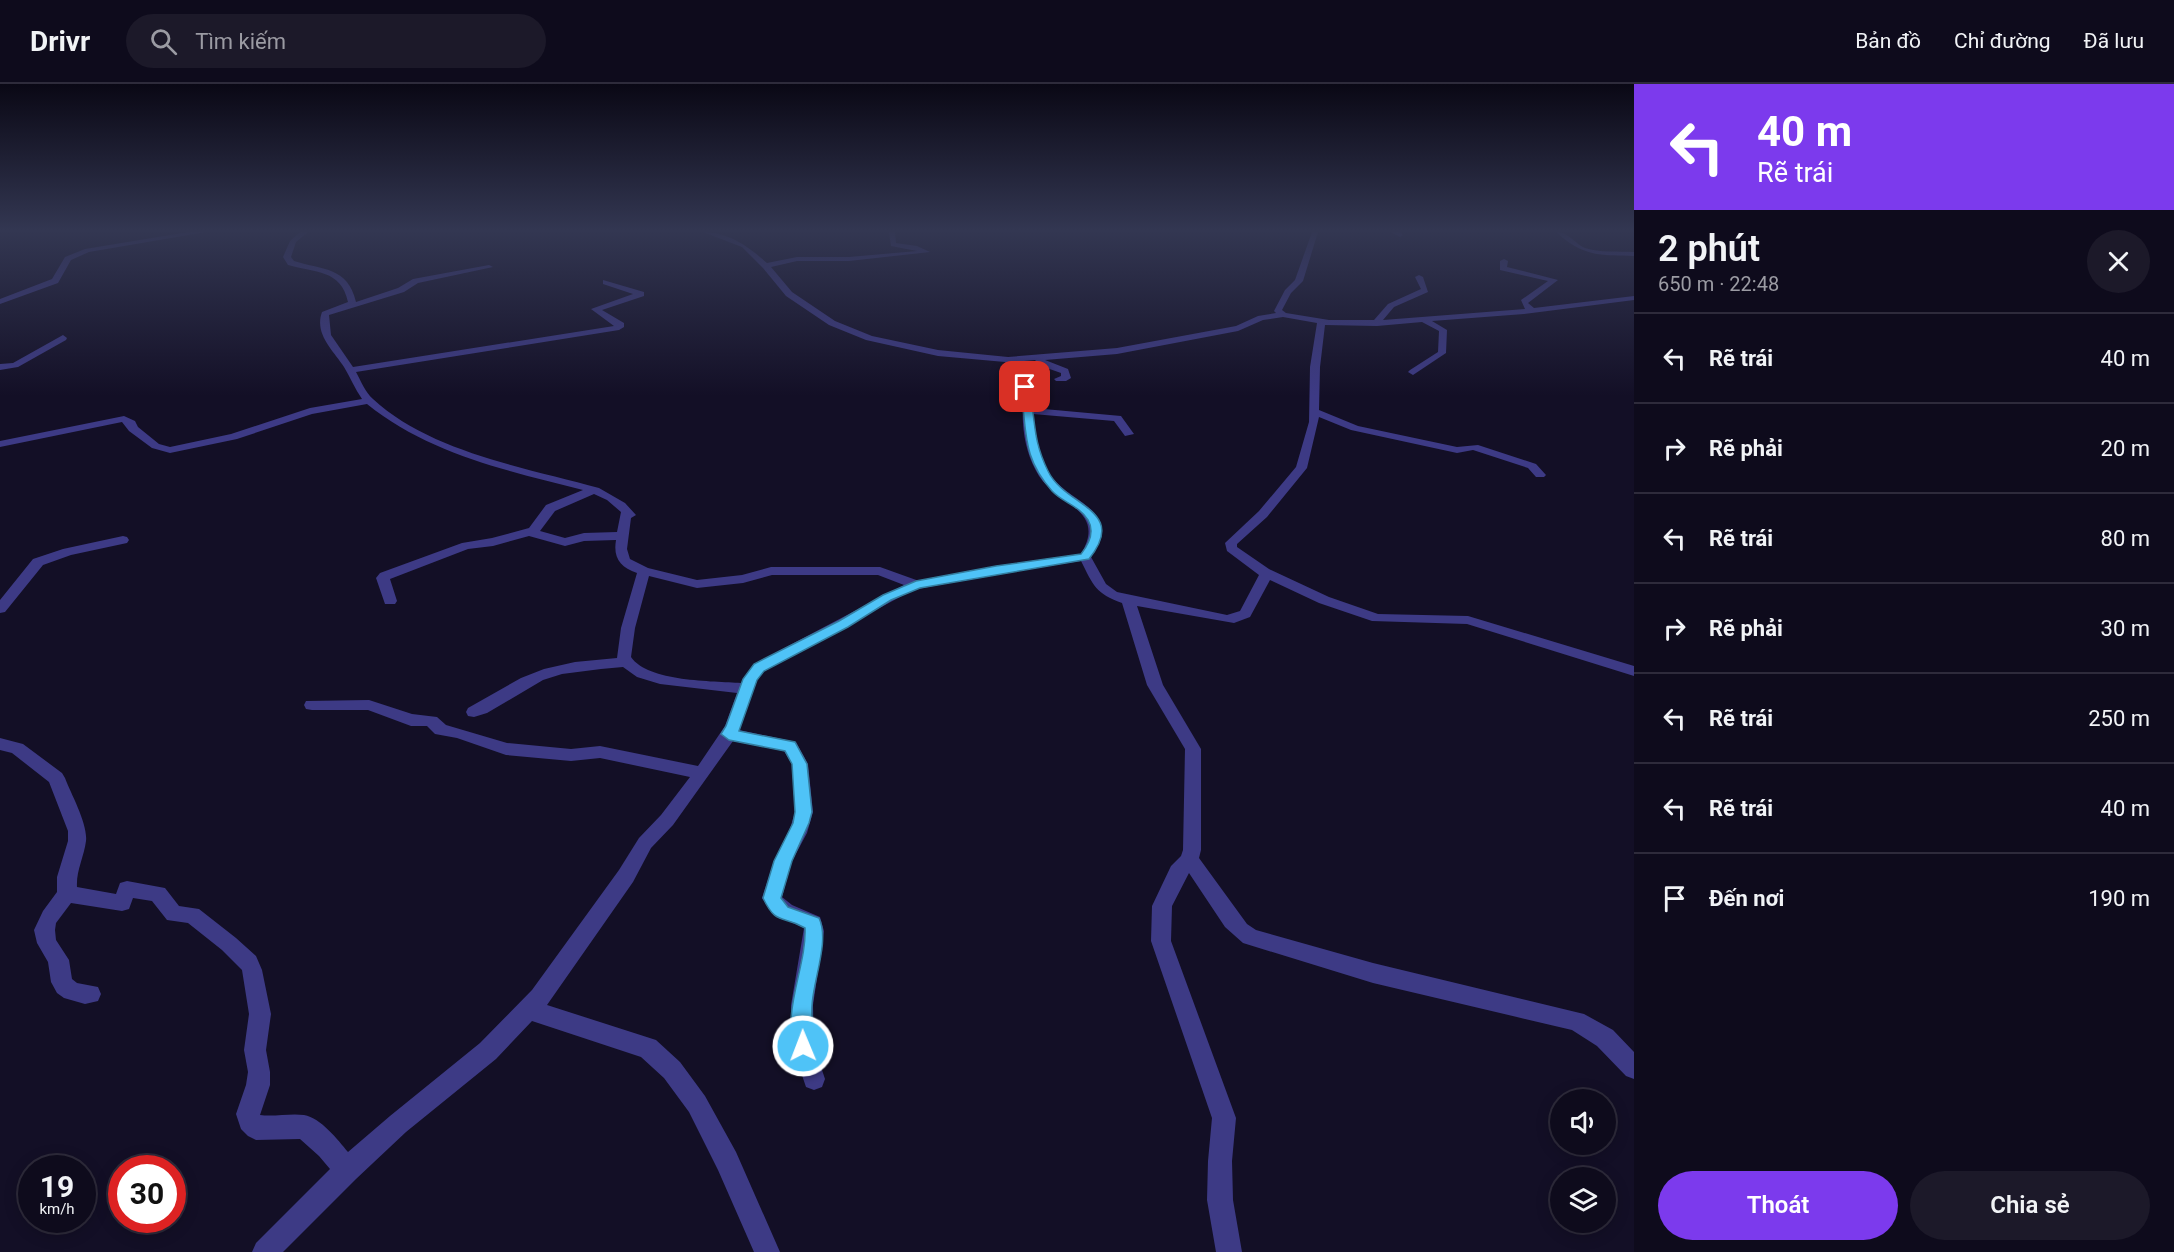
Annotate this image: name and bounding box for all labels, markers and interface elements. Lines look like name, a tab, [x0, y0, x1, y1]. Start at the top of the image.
search box	[126, 14, 546, 68]
text: Drivr	[30, 25, 90, 58]
icon: search	[147, 25, 180, 58]
text: Tìm kiếm	[195, 29, 286, 54]
text: Bản đồ	[1855, 29, 1921, 53]
text: Chỉ đường	[1954, 29, 2051, 53]
text: Đã lưu	[2084, 29, 2144, 53]
text: 40 m	[1757, 107, 1852, 156]
icon: left	[1658, 108, 1736, 186]
text: Rẽ trái	[1757, 157, 1833, 189]
text: 2 phút	[1658, 228, 1760, 270]
button: close	[2087, 230, 2150, 293]
text: 650 m · 22:48	[1658, 272, 1779, 296]
icon: left	[1658, 342, 1691, 375]
text: Rẽ trái	[1709, 346, 1773, 371]
text: 40 m	[2101, 346, 2150, 371]
pin	[999, 361, 1050, 412]
icon: arrive	[1008, 370, 1041, 403]
icon: right	[1658, 432, 1691, 465]
text: Rẽ phải	[1709, 436, 1783, 461]
text: 20 m	[2101, 436, 2150, 461]
icon: left	[1658, 522, 1691, 555]
text: Rẽ trái	[1709, 526, 1773, 551]
text: 80 m	[2101, 526, 2150, 551]
icon: right	[1658, 612, 1691, 645]
text: Rẽ phải	[1709, 616, 1783, 641]
text: 30 m	[2101, 616, 2150, 641]
icon: left	[1658, 702, 1691, 735]
text: Rẽ trái	[1709, 706, 1773, 731]
text: 250 m	[2088, 706, 2150, 731]
icon: left	[1658, 792, 1691, 825]
text: Rẽ trái	[1709, 796, 1773, 821]
text: 40 m	[2101, 796, 2150, 821]
icon: arrive	[1658, 882, 1691, 915]
text: Đến nơi	[1709, 886, 1784, 911]
text: 190 m	[2088, 886, 2150, 911]
position arrow	[771, 1014, 835, 1078]
map controls	[1550, 1089, 1616, 1233]
button: sound	[1550, 1089, 1616, 1155]
speed limit sign: 30	[108, 1155, 186, 1233]
button: layers	[1550, 1167, 1616, 1233]
text: 19	[40, 1169, 74, 1204]
button: Thoát	[1658, 1171, 1898, 1240]
button: Chia sẻ	[1910, 1171, 2150, 1240]
text: km/h	[39, 1200, 75, 1218]

